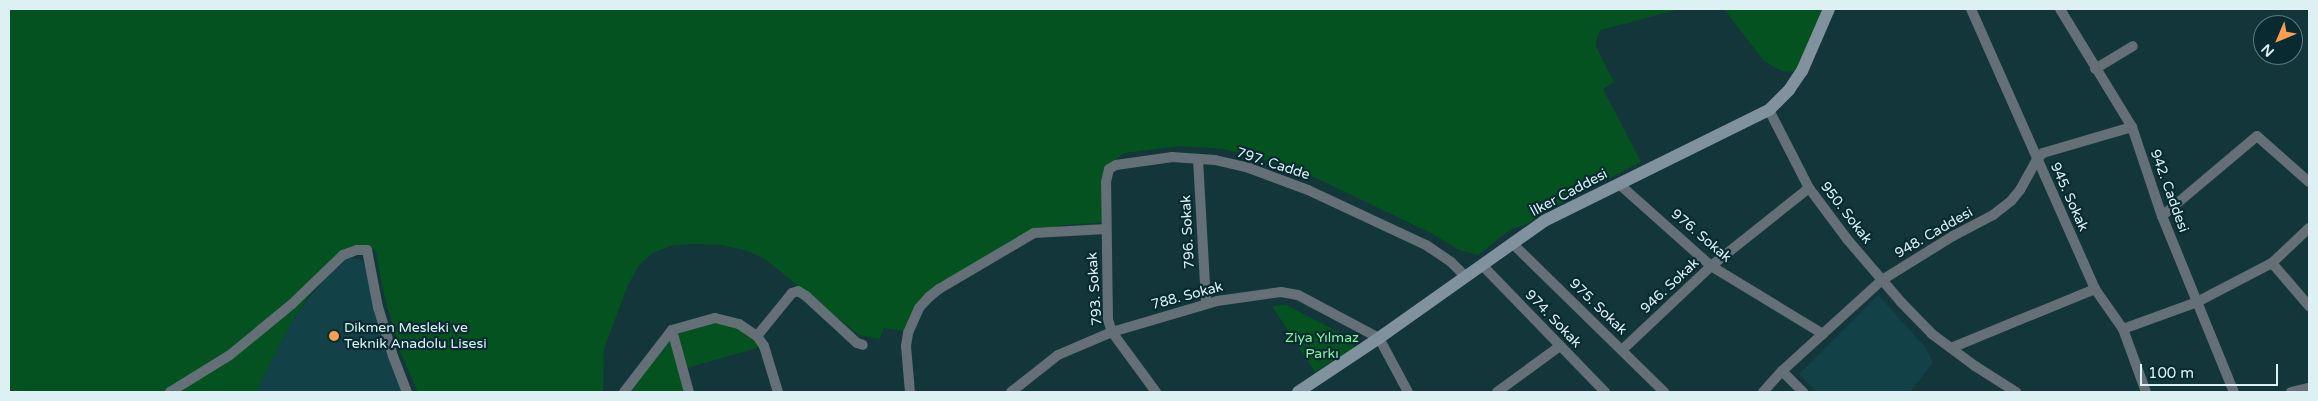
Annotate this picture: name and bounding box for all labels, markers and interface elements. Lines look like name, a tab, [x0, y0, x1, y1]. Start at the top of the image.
north arrow	[2253, 15, 2303, 65]
text: N	[2258, 40, 2278, 60]
street label: 797. Cadde	[1234, 144, 1312, 184]
street label: 942. Caddesi	[2146, 147, 2192, 235]
street label: 945. Sokak	[2046, 160, 2092, 234]
street label: İlker Caddesi	[1527, 166, 1611, 220]
street label: 950. Sokak	[1817, 179, 1875, 247]
street label: 796. Sokak	[1178, 195, 1198, 269]
street label: 948. Caddesi	[1892, 204, 1976, 262]
street label: 976. Sokak	[1667, 206, 1735, 266]
street label: 793. Sokak	[1084, 252, 1106, 326]
street label: 946. Sokak	[1637, 255, 1703, 317]
street label: 975. Sokak	[1566, 275, 1630, 339]
street label: 788. Sokak	[1149, 278, 1225, 314]
street label: 974. Sokak	[1521, 287, 1585, 351]
place label: Dikmen Mesleki ve Teknik Anadolu Lisesi	[344, 320, 487, 352]
marker: Dikmen Mesleki ve Teknik Anadolu Lisesi	[328, 330, 340, 342]
park label: Ziya Yılmaz Parkı	[1285, 330, 1359, 362]
scale bar	[2143, 354, 2280, 386]
text: 100 m	[2148, 364, 2194, 382]

